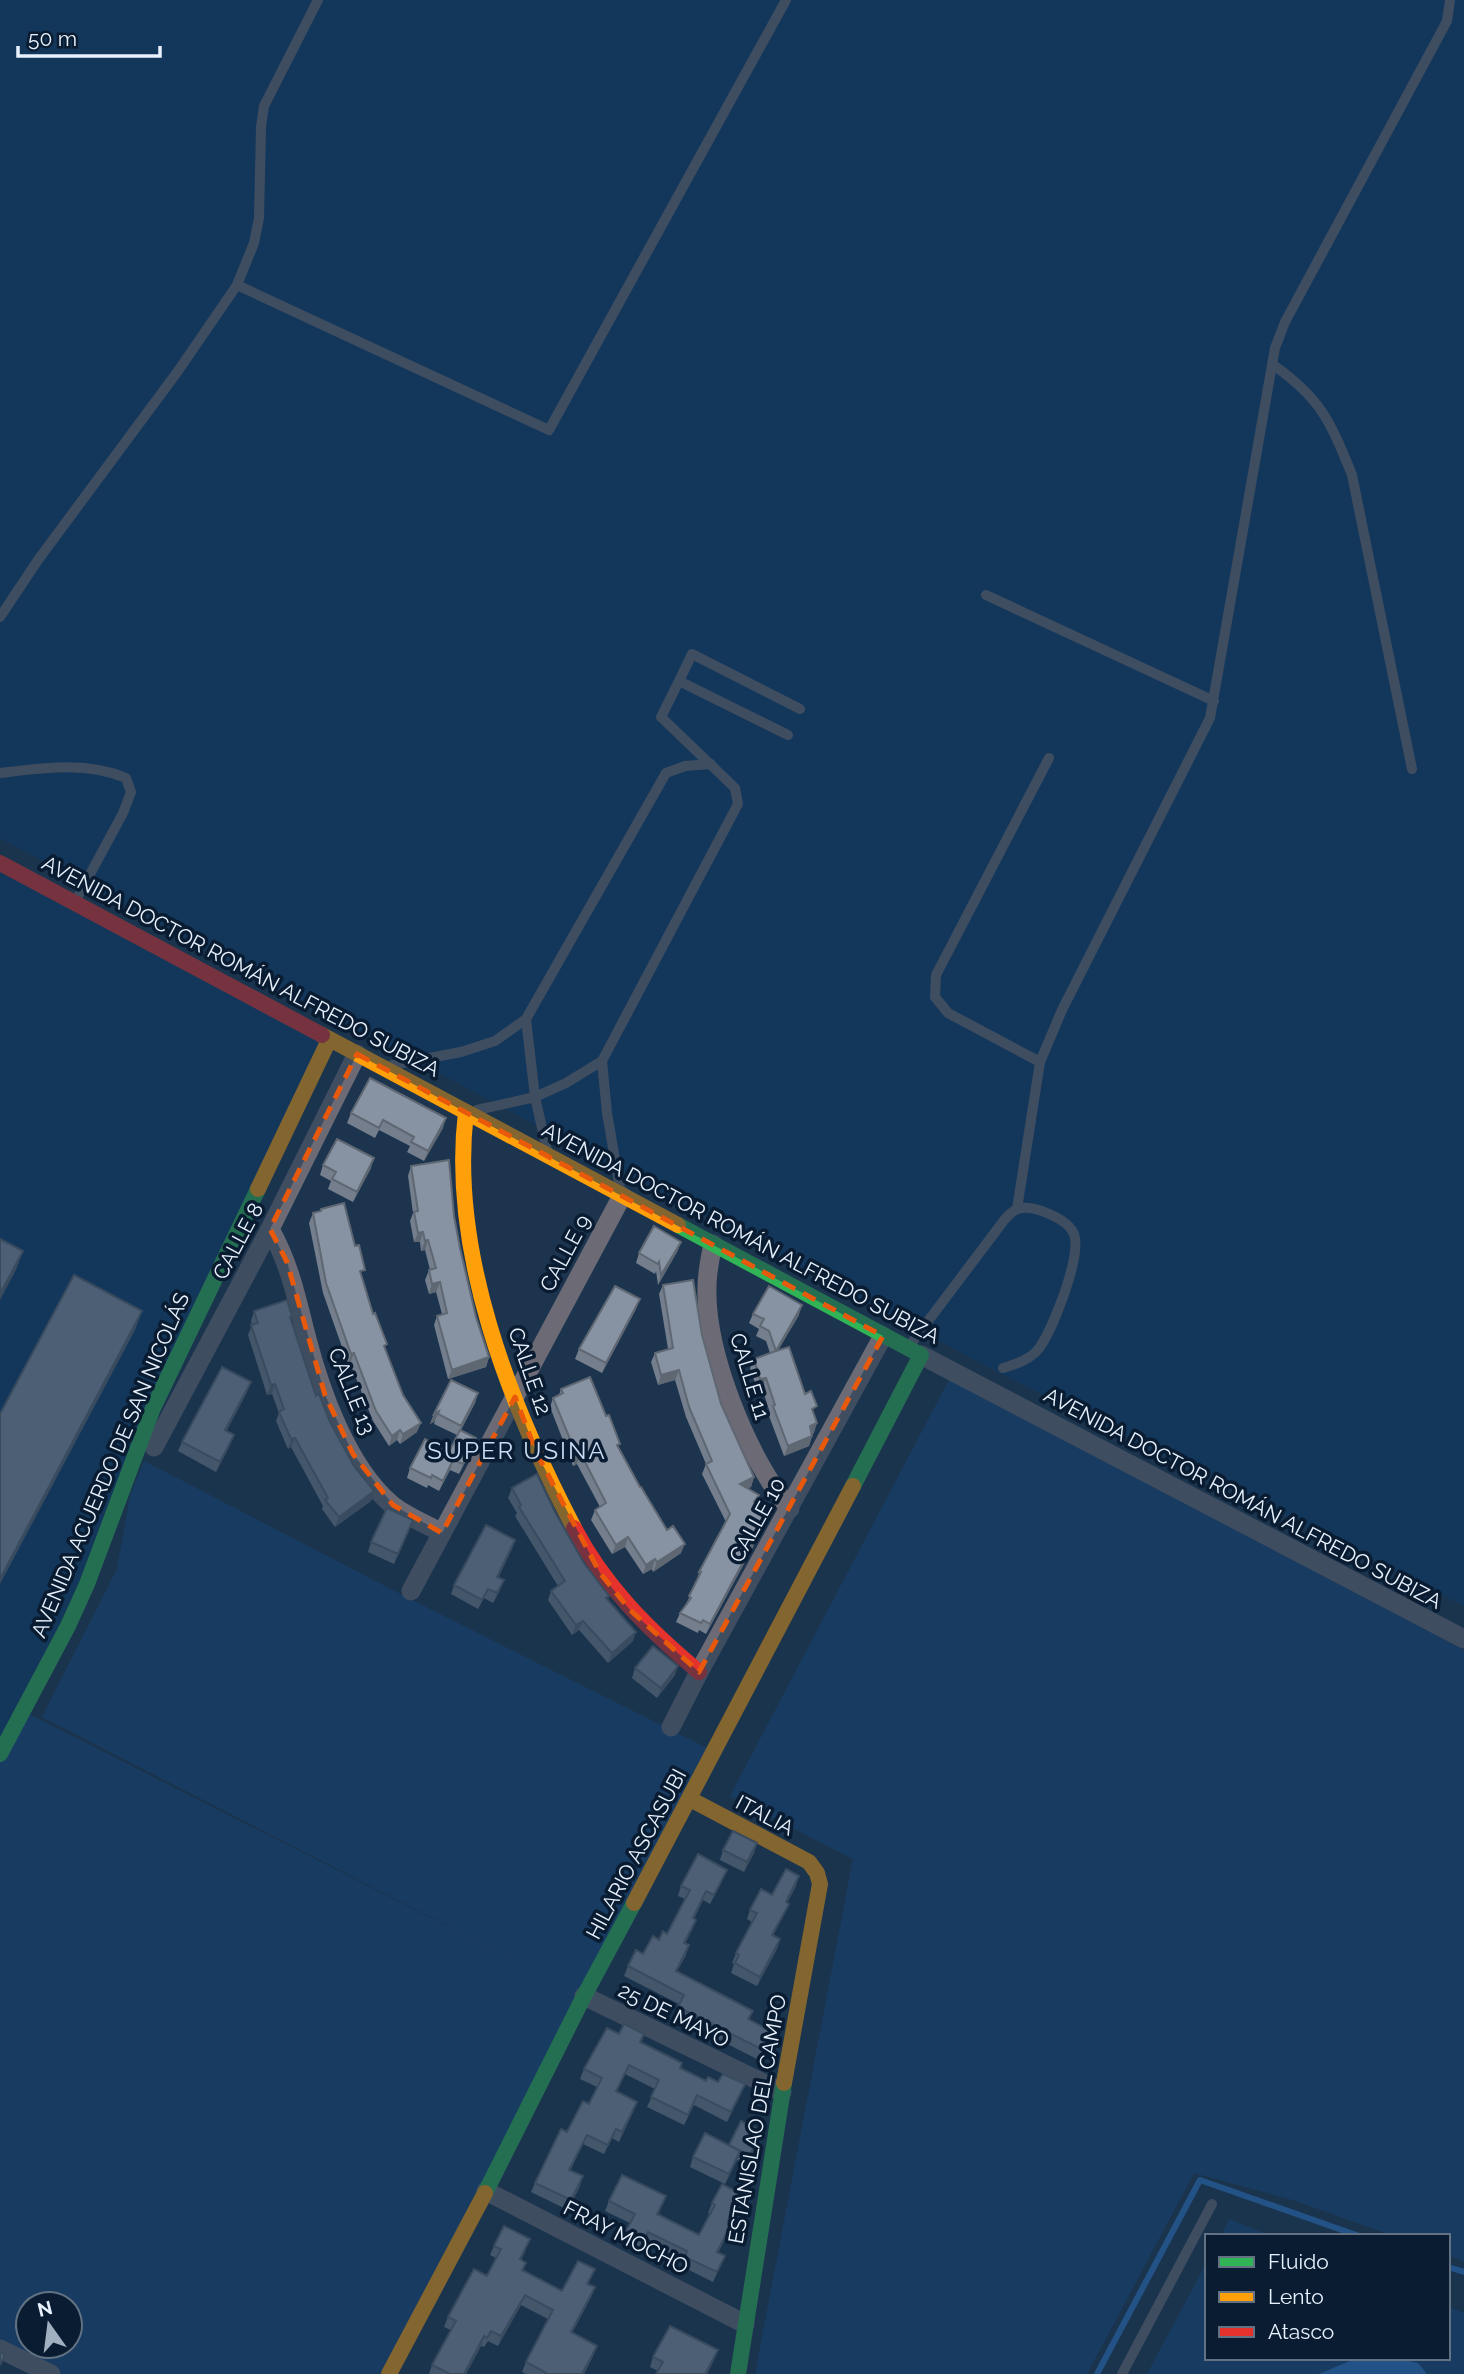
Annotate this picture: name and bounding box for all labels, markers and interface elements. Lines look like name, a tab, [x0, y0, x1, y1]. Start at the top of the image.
scale bar	[18, 14, 159, 58]
text: 50 m	[28, 26, 77, 51]
street label: AVENIDA DOCTOR ROMÁN ALFREDO SUBIZA	[38, 850, 444, 1082]
street label: AVENIDA DOCTOR ROMÁN ALFREDO SUBIZA	[538, 1117, 944, 1349]
street label: CALLE 8	[207, 1198, 269, 1284]
street label: CALLE 9	[534, 1210, 596, 1296]
street label: AVENIDA ACUERDO DE SAN NICOLÁS	[26, 1288, 194, 1641]
street label: CALLE 12	[503, 1324, 557, 1418]
street label: CALLE 11	[725, 1330, 775, 1422]
street label: CALLE 13	[323, 1344, 381, 1438]
street label: AVENIDA DOCTOR ROMÁN ALFREDO SUBIZA	[1040, 1382, 1446, 1614]
district label: SUPER USINA	[427, 1436, 607, 1465]
street label: CALLE 10	[724, 1473, 790, 1567]
street label: HILARIO ASCASUBI	[581, 1765, 691, 1943]
street label: ITALIA	[732, 1789, 798, 1841]
street label: 25 DE MAYO	[614, 1977, 734, 2053]
street label: ESTANISLAO DEL CAMPO	[723, 1992, 791, 2246]
street label: FRAY MOCHO	[559, 2195, 693, 2279]
legend	[1205, 2234, 1450, 2360]
text: Fluido	[1268, 2249, 1329, 2274]
text: Lento	[1268, 2284, 1324, 2309]
north arrow	[14, 2290, 84, 2360]
text: N	[35, 2296, 55, 2321]
text: Atasco	[1268, 2319, 1334, 2344]

